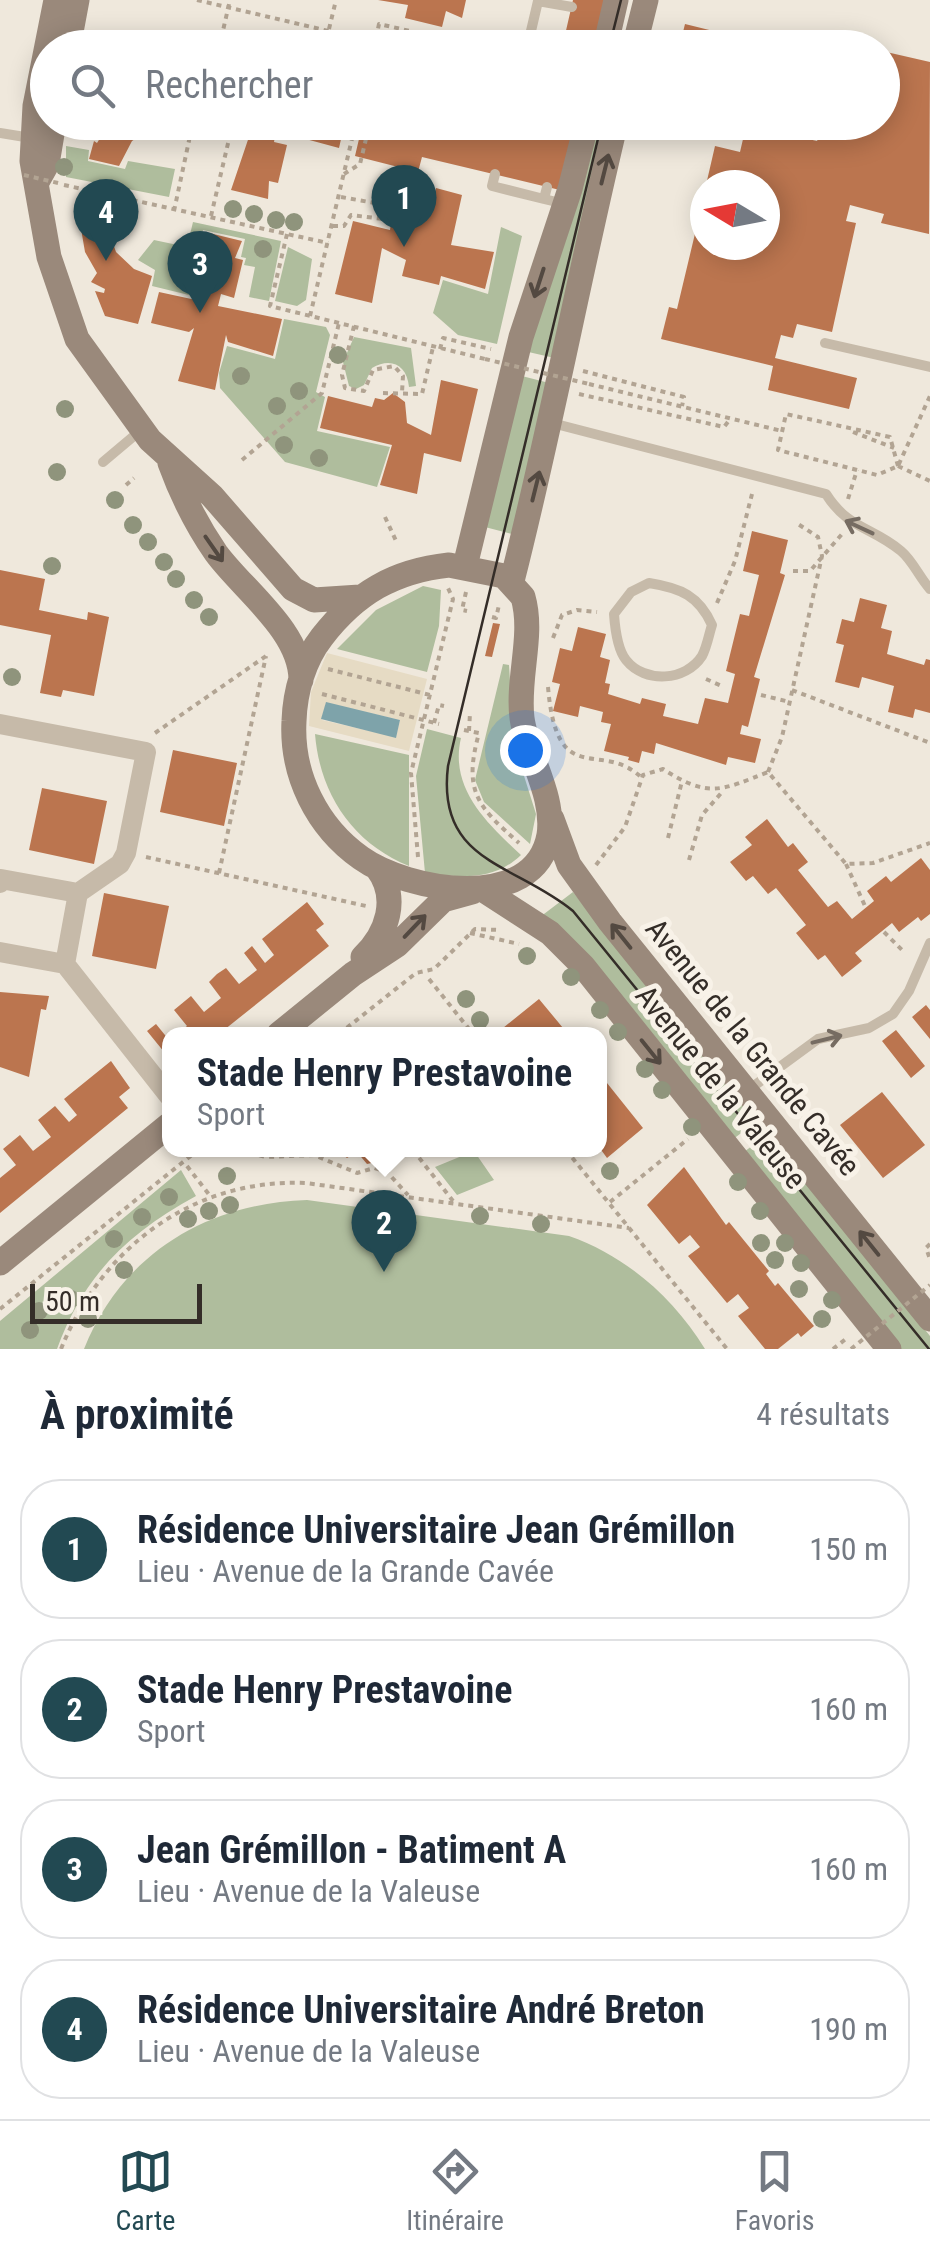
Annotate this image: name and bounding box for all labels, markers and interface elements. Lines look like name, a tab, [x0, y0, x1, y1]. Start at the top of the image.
search box	[30, 30, 900, 140]
icon: search	[65, 58, 120, 113]
text: Rechercher	[145, 63, 313, 107]
one-way arrow	[596, 154, 615, 185]
pin: 1	[372, 164, 436, 247]
north arrow	[690, 170, 780, 260]
pin: 4	[74, 178, 138, 261]
pin: 3	[168, 230, 232, 313]
one-way arrow	[529, 267, 547, 298]
one-way arrow	[527, 471, 546, 502]
one-way arrow	[844, 517, 874, 535]
one-way arrow	[203, 535, 224, 562]
your location	[500, 725, 551, 776]
street label: Avenue de la Grande Cavée	[639, 912, 867, 1182]
one-way arrow	[403, 915, 427, 939]
one-way arrow	[610, 923, 632, 949]
street label: Avenue de la Valeuse	[628, 978, 814, 1196]
popup	[162, 1027, 607, 1157]
one-way arrow	[810, 1029, 842, 1047]
one-way arrow	[640, 1038, 662, 1064]
text: Stade Henry Prestavoine	[197, 1051, 572, 1095]
text: Sport	[197, 1095, 265, 1133]
pin: 2	[352, 1190, 416, 1272]
one-way arrow	[858, 1231, 880, 1257]
scale bar	[30, 1279, 202, 1324]
text: 50 m	[45, 1285, 100, 1318]
text: À proximité	[40, 1390, 233, 1439]
text: 4 résultats	[756, 1395, 890, 1433]
text: Résidence Universitaire Jean Grémillon	[137, 1508, 735, 1552]
text: 1	[66, 1530, 83, 1568]
text: 150 m	[809, 1530, 888, 1568]
text: Lieu · Avenue de la Grande Cavée	[137, 1552, 554, 1590]
text: Stade Henry Prestavoine	[137, 1668, 512, 1712]
text: 2	[66, 1690, 83, 1728]
text: 160 m	[809, 1690, 888, 1728]
text: Sport	[137, 1712, 205, 1750]
text: Jean Grémillon - Batiment A	[137, 1828, 566, 1872]
text: 3	[66, 1850, 83, 1888]
text: 160 m	[809, 1850, 888, 1888]
text: Lieu · Avenue de la Valeuse	[137, 1872, 480, 1910]
text: Résidence Universitaire André Breton	[137, 1988, 705, 2032]
text: 4	[66, 2010, 83, 2048]
text: 190 m	[809, 2010, 888, 2048]
text: Lieu · Avenue de la Valeuse	[137, 2032, 480, 2070]
tab: Carte	[115, 2144, 175, 2237]
tab: Itinéraire	[406, 2144, 504, 2237]
tab: Favoris	[735, 2144, 815, 2237]

